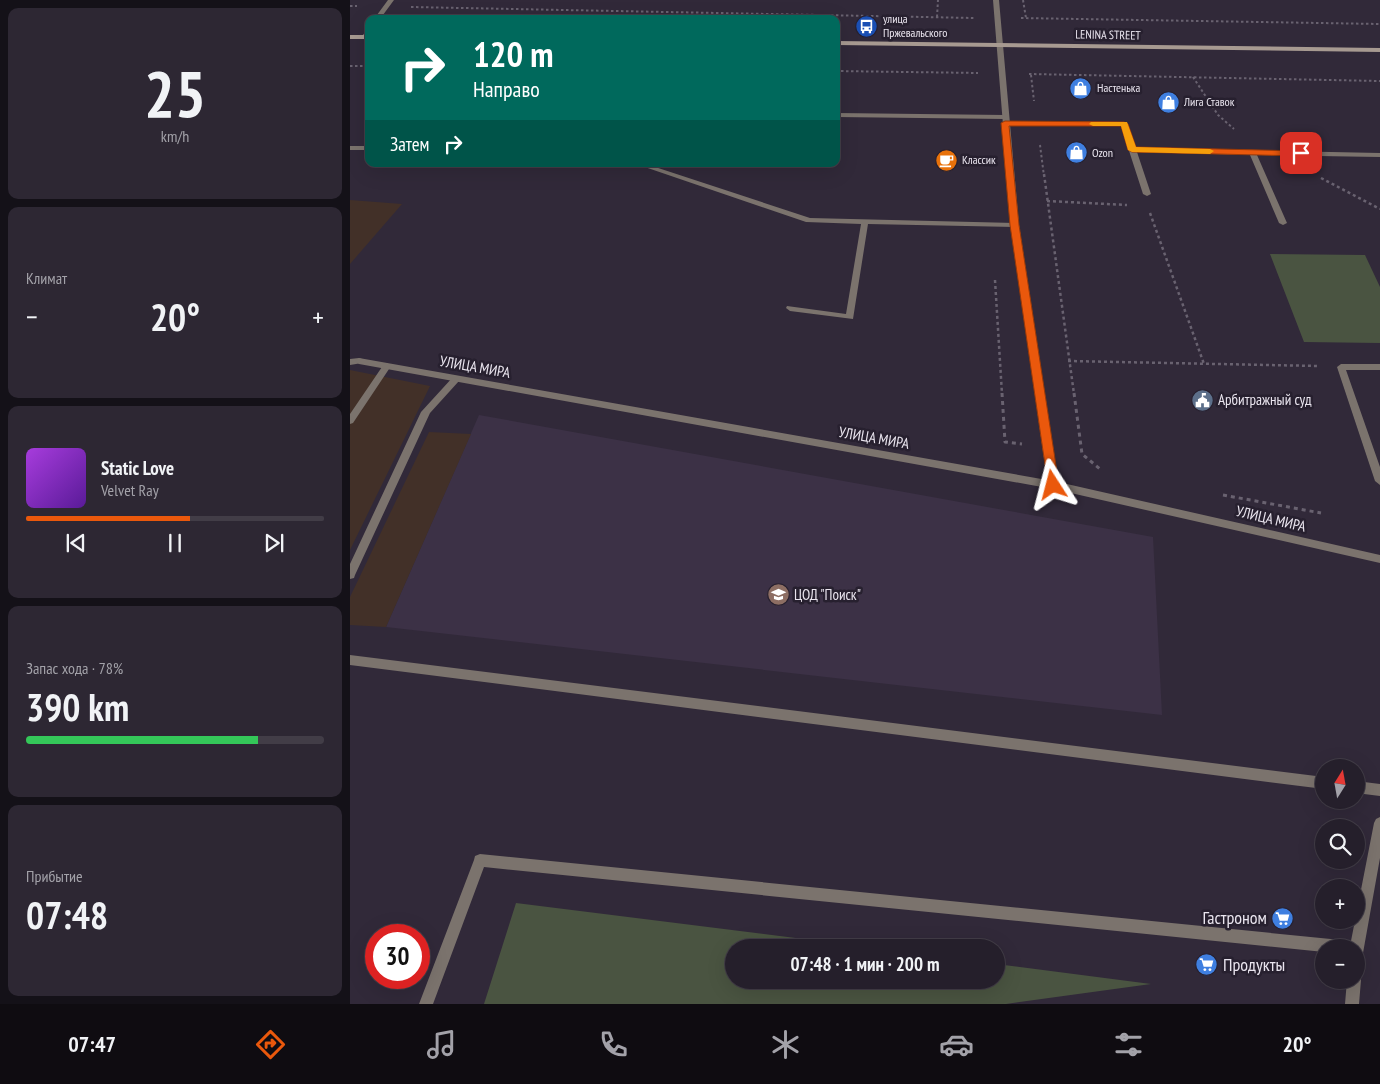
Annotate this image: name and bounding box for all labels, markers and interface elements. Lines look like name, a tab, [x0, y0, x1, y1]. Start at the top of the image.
place label: улица Пржевальского	[883, 11, 947, 40]
bus stop icon: улица Пржевальского	[855, 14, 879, 38]
street label: LENINA STREET	[1075, 26, 1142, 43]
text: 120 m	[473, 31, 554, 77]
icon: right	[390, 35, 455, 100]
text: 25	[144, 51, 206, 135]
text: Направо	[473, 75, 540, 103]
shop icon: Настенька	[1069, 76, 1093, 100]
place label: Настенька	[1097, 80, 1140, 95]
shop icon: Лига Ставок	[1156, 90, 1180, 114]
place label: Лига Ставок	[1183, 94, 1235, 109]
text: km/h	[161, 126, 189, 146]
icon: right	[439, 130, 467, 158]
text: Затем	[390, 132, 429, 156]
pin	[1280, 132, 1322, 174]
icon: arrive	[1287, 139, 1315, 167]
shop icon: Ozon	[1064, 141, 1088, 165]
place label: Ozon	[1092, 145, 1113, 160]
cafe icon: Классик	[934, 148, 958, 172]
place label: Классик	[962, 152, 996, 167]
text: Климат	[26, 268, 67, 288]
text: 20°	[150, 292, 200, 341]
text: −	[26, 298, 38, 335]
text: +	[312, 298, 324, 335]
street label: УЛИЦА МИРА	[438, 351, 513, 382]
public building icon: Арбитражный суд	[1190, 388, 1214, 412]
place label: Арбитражный суд	[1218, 390, 1312, 409]
street label: УЛИЦА МИРА	[837, 422, 912, 453]
text: Static Love	[101, 456, 174, 480]
position arrow	[1026, 458, 1078, 510]
text: Velvet Ray	[101, 480, 159, 500]
street label: УЛИЦА МИРА	[1234, 501, 1309, 536]
icon: previous	[62, 529, 90, 557]
icon: pause	[161, 529, 189, 557]
icon: next	[260, 529, 288, 557]
school or university icon: ЦОД "Поиск"	[766, 583, 790, 607]
place label: ЦОД "Поиск"	[794, 585, 861, 604]
text: Запас хода · 78%	[26, 658, 123, 678]
text: 390 km	[26, 682, 129, 731]
north arrow	[1315, 759, 1365, 809]
map controls	[1315, 759, 1365, 989]
button: search	[1315, 819, 1365, 869]
text: Прибытие	[26, 866, 83, 886]
button: +	[1315, 879, 1365, 929]
text: 07:48	[26, 890, 108, 939]
place label: Гастроном	[1202, 906, 1267, 929]
supermarket icon: Гастроном	[1271, 906, 1295, 930]
speed limit sign: 30	[365, 924, 430, 989]
button: −	[1315, 939, 1365, 989]
text: 07:48 · 1 мин · 200 m	[791, 952, 939, 976]
supermarket icon: Продукты	[1195, 953, 1219, 977]
place label: Продукты	[1223, 953, 1285, 976]
icon: directions	[253, 1027, 288, 1062]
icon: music	[424, 1027, 459, 1062]
icon: phone	[596, 1027, 631, 1062]
icon: climate	[768, 1027, 803, 1062]
icon: car	[939, 1027, 974, 1062]
icon: filters	[1111, 1027, 1146, 1062]
text: 07:47	[68, 1030, 116, 1058]
text: 20°	[1283, 1030, 1312, 1058]

